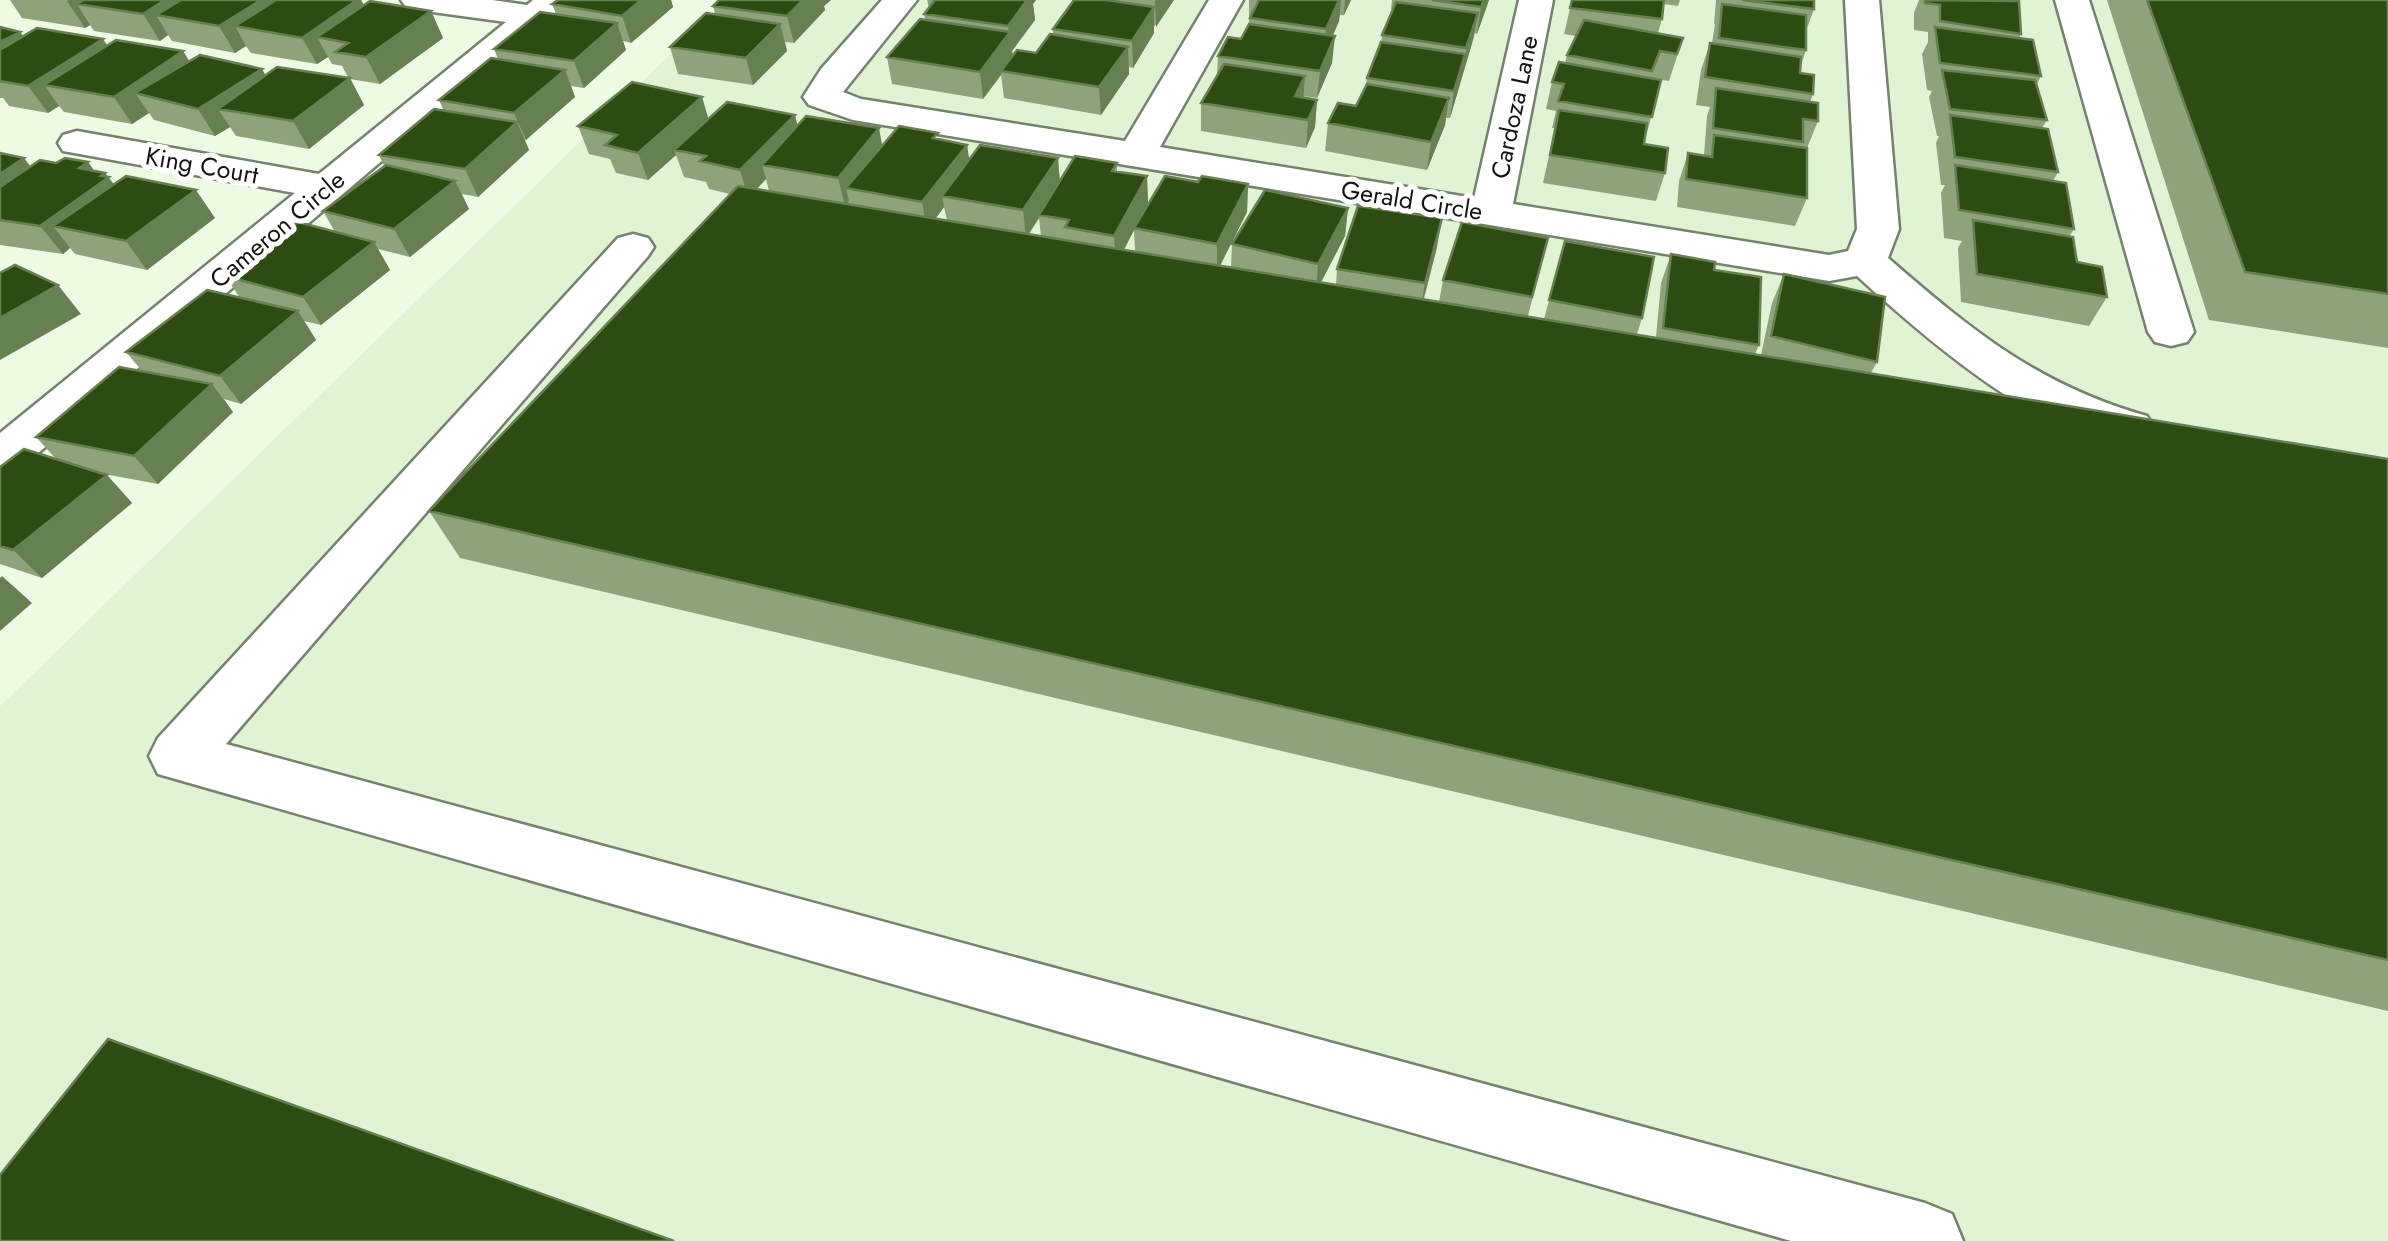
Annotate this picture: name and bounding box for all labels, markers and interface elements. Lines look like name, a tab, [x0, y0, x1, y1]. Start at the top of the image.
street label: Cardoza Lane	[1481, 32, 1547, 182]
street label: King Court	[143, 137, 261, 193]
street label: Cameron Circle	[202, 162, 352, 296]
street label: Gerald Circle	[1339, 171, 1485, 229]

